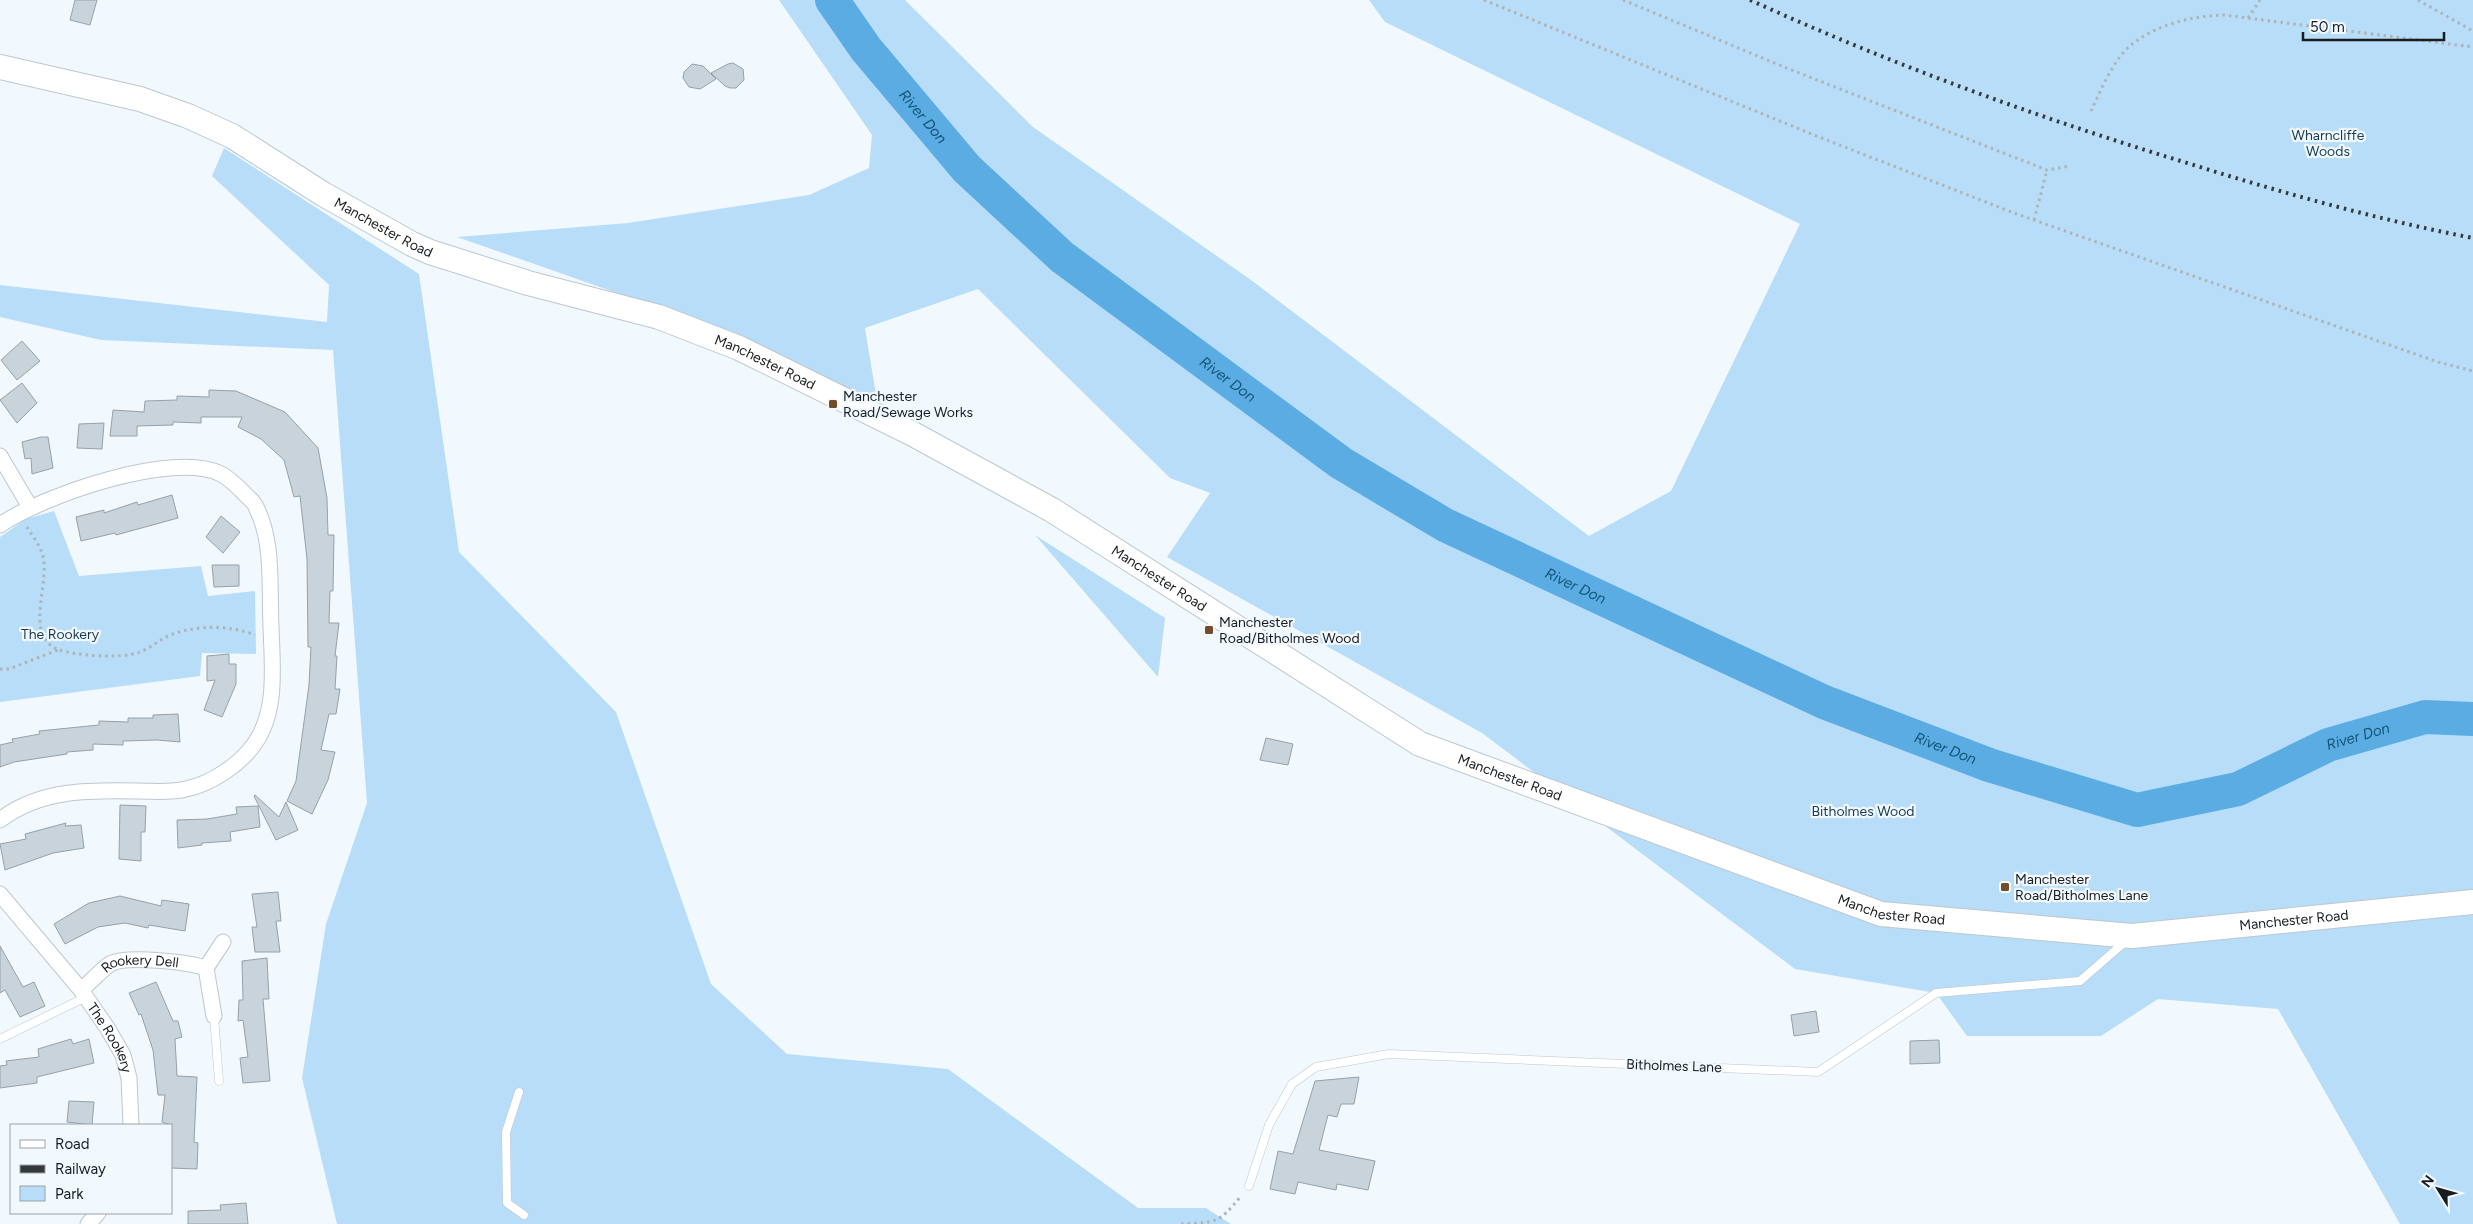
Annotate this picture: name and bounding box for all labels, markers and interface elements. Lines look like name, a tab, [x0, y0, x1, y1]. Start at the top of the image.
scale bar	[2303, 10, 2444, 42]
text: 50 m	[2310, 18, 2345, 36]
water label: River Don	[895, 86, 951, 147]
park label: Wharncliffe Woods	[2292, 127, 2365, 160]
street label: Manchester Road	[331, 194, 436, 261]
street label: Manchester Road	[712, 331, 818, 393]
water label: River Don	[1196, 353, 1259, 406]
place label: Manchester Road/Sewage Works	[843, 388, 973, 421]
marker: Manchester Road/Sewage Works	[827, 398, 839, 410]
street label: Manchester Road	[1108, 542, 1210, 615]
water label: River Don	[1542, 564, 1609, 608]
place label: Manchester Road/Bitholmes Wood	[1219, 614, 1360, 647]
marker: Manchester Road/Bitholmes Wood	[1203, 624, 1215, 636]
park label: The Rookery	[21, 626, 100, 643]
water label: River Don	[2324, 719, 2392, 754]
water label: River Don	[1912, 728, 1979, 768]
street label: Manchester Road	[1456, 750, 1564, 804]
park label: Bitholmes Wood	[1812, 803, 1914, 820]
place label: Manchester Road/Bitholmes Lane	[2015, 871, 2149, 904]
marker: Manchester Road/Bitholmes Lane	[1999, 881, 2011, 893]
street label: Manchester Road	[1836, 890, 1946, 928]
street label: Manchester Road	[2238, 906, 2349, 934]
street label: Rookery Dell	[97, 951, 180, 976]
street label: The Rookery	[84, 999, 136, 1075]
street label: Bitholmes Lane	[1626, 1056, 1722, 1076]
legend	[10, 1124, 172, 1214]
text: Road	[55, 1135, 90, 1153]
text: Railway	[55, 1160, 106, 1178]
north arrow	[2413, 1164, 2463, 1214]
text: N	[2418, 1172, 2438, 1191]
text: Park	[55, 1185, 84, 1203]

